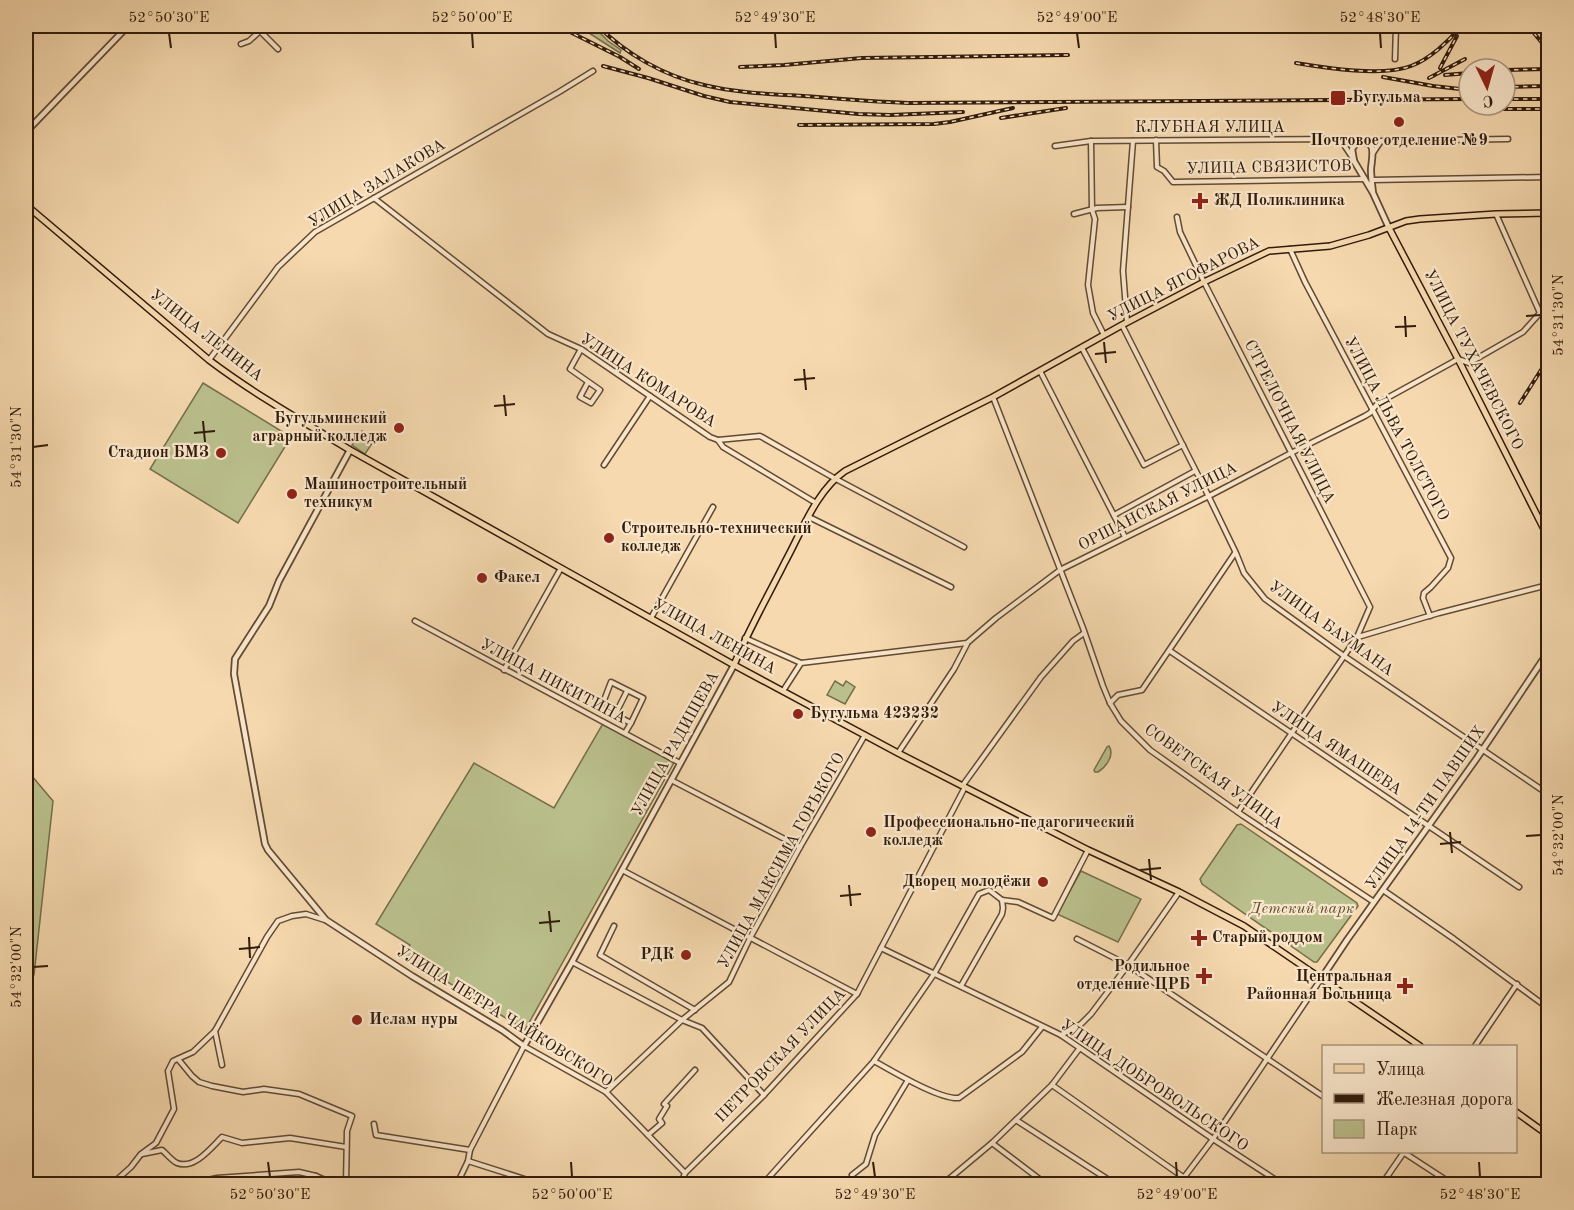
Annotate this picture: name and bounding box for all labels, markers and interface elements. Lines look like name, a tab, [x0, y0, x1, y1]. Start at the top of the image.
text: 52°50'30"E	[129, 11, 209, 26]
text: 52°50'00"E	[432, 11, 512, 26]
text: 52°49'30"E	[735, 11, 815, 26]
text: 52°49'00"E	[1037, 11, 1117, 26]
text: 52°48'30"E	[1340, 11, 1420, 26]
north arrow	[1457, 57, 1517, 117]
marker: Бугульма	[1329, 89, 1347, 107]
place label: Бугульма	[1352, 90, 1421, 106]
text: С	[1482, 92, 1494, 108]
marker: Почтовое отделение №9	[1392, 115, 1406, 129]
street label: КЛУБНАЯ УЛИЦА	[1135, 120, 1285, 136]
place label: Почтовое отделение №9	[1310, 133, 1488, 149]
street label: УЛИЦА ЗАЛАКОВА	[306, 137, 448, 231]
street label: УЛИЦА СВЯЗИСТОВ	[1186, 159, 1352, 177]
marker: ЖД Поликлиника	[1191, 192, 1209, 210]
place label: ЖД Поликлиника	[1214, 193, 1345, 209]
street label: УЛИЦА ЯГОФАРОВА	[1106, 235, 1262, 325]
street label: УЛИЦА ТУХАЧЕВСКОГО	[1420, 267, 1526, 453]
text: 54°31'30"N	[1552, 274, 1567, 356]
street label: УЛИЦА ЛЕНИНА	[147, 287, 265, 385]
street label: УЛИЦА КОМАРОВА	[577, 331, 719, 431]
street label: УЛИЦА ЛЬВА ТОЛСТОГО	[1341, 334, 1451, 524]
street label: СТРЕЛОЧНАЯ УЛИЦА	[1241, 338, 1337, 506]
text: 54°31'30"N	[10, 406, 25, 488]
place label: Бугульминский аграрный колледж	[253, 411, 387, 445]
marker: Бугульминский аграрный колледж	[392, 421, 406, 435]
place label: Стадион БМЗ	[108, 445, 209, 461]
marker: Стадион БМЗ	[214, 446, 228, 460]
street label: ОРШАНСКАЯ УЛИЦА	[1076, 460, 1240, 554]
place label: Машиностроительный техникум	[304, 477, 467, 511]
marker: Машиностроительный техникум	[285, 487, 299, 501]
place label: Строительно-технический колледж	[621, 521, 812, 555]
marker: Строительно-технический колледж	[602, 531, 616, 545]
place label: Факел	[494, 570, 540, 586]
marker: Факел	[475, 571, 489, 585]
street label: УЛИЦА БАУМАНА	[1266, 579, 1396, 679]
street label: УЛИЦА ЛЕНИНА	[650, 596, 778, 678]
street label: УЛИЦА НИКИТИНА	[477, 637, 629, 727]
street label: УЛИЦА РАДИЩЕВА	[630, 669, 722, 819]
street label: УЛИЦА ЯМАШЕВА	[1268, 699, 1404, 799]
place label: Бугульма 423232	[810, 706, 939, 722]
marker: Бугульма 423232	[791, 707, 805, 721]
street label: СОВЕТСКАЯ УЛИЦА	[1141, 722, 1285, 832]
street label: УЛИЦА 14-ТИ ПАВШИХ	[1363, 723, 1489, 893]
street label: УЛИЦА МАКСИМА ГОРЬКОГО	[716, 750, 848, 972]
text: 54°32'00"N	[1552, 794, 1567, 876]
place label: Профессионально-педагогический колледж	[883, 815, 1135, 849]
marker: Профессионально-педагогический колледж	[864, 825, 878, 839]
place label: Дворец молодёжи	[903, 874, 1031, 890]
marker: Дворец молодёжи	[1036, 875, 1050, 889]
park label: Детский парк	[1248, 901, 1355, 917]
text: 54°32'00"N	[10, 926, 25, 1008]
marker: Старый роддом	[1190, 929, 1208, 947]
place label: Старый роддом	[1212, 930, 1323, 946]
street label: УЛИЦА ПЕТРА ЧАЙКОВСКОГО	[393, 940, 617, 1091]
place label: РДК	[640, 947, 674, 963]
marker: РДК	[679, 948, 693, 962]
place label: Родильное отделение ЦРБ	[1076, 959, 1190, 993]
marker: Родильное отделение ЦРБ	[1195, 967, 1213, 985]
place label: Центральная Районная Больница	[1246, 969, 1392, 1003]
marker: Центральная Районная Больница	[1396, 977, 1414, 995]
street label: ПЕТРОВСКАЯ УЛИЦА	[713, 986, 849, 1126]
place label: Ислам нуры	[369, 1012, 458, 1028]
marker: Ислам нуры	[350, 1013, 364, 1027]
street label: УЛИЦА ДОБРОВОЛЬСКОГО	[1057, 1017, 1251, 1155]
legend	[1322, 1045, 1517, 1153]
text: Улица	[1376, 1061, 1425, 1079]
text: Железная дорога	[1376, 1091, 1513, 1109]
text: Парк	[1376, 1121, 1417, 1139]
text: 52°50'30"E	[230, 1188, 310, 1203]
text: 52°50'00"E	[532, 1188, 612, 1203]
text: 52°49'30"E	[835, 1188, 915, 1203]
text: 52°49'00"E	[1137, 1188, 1217, 1203]
text: 52°48'30"E	[1440, 1188, 1520, 1203]

